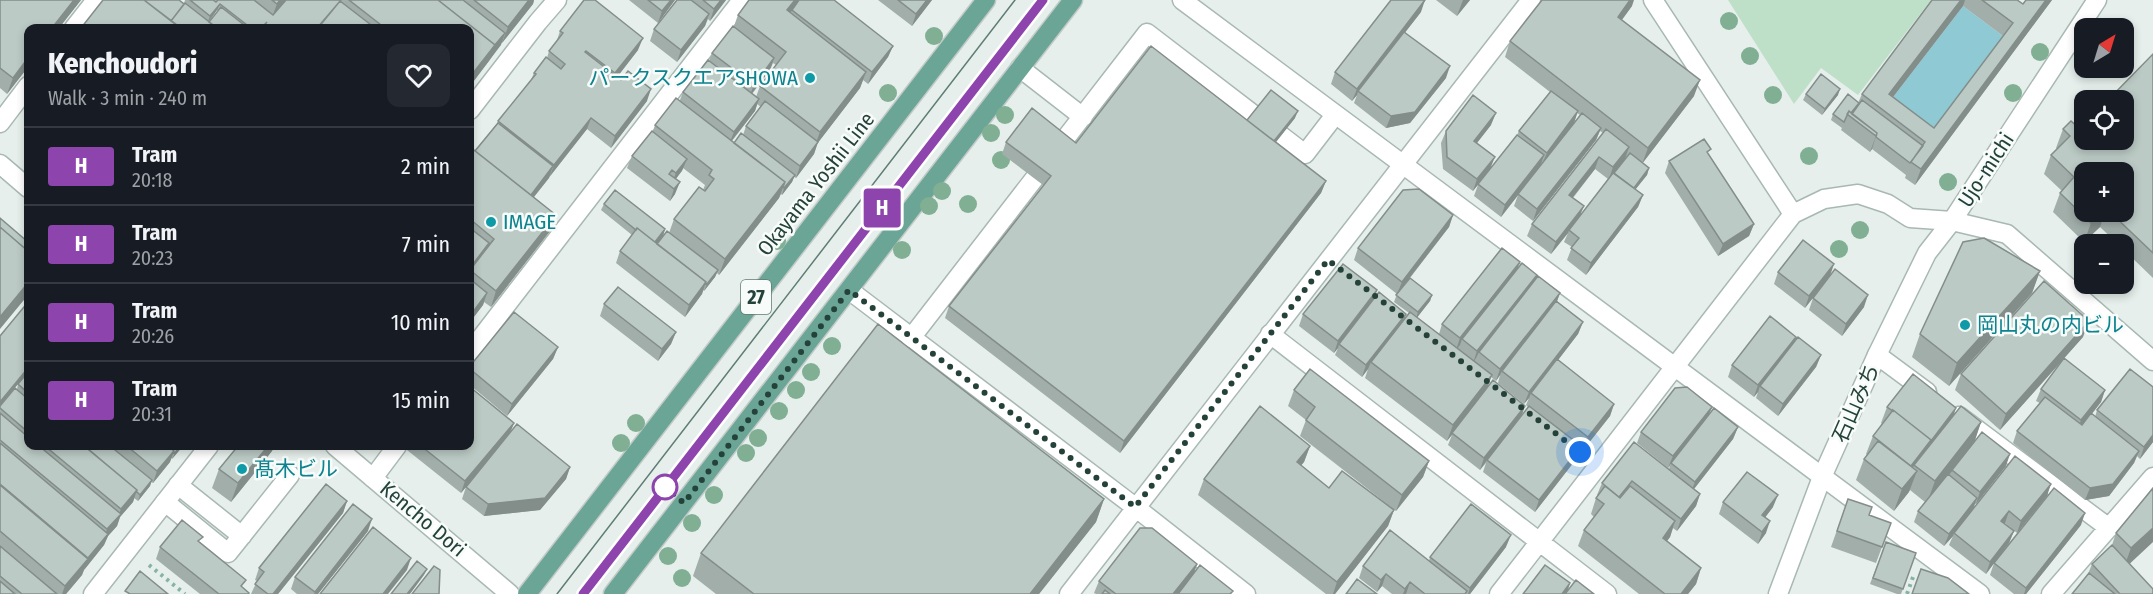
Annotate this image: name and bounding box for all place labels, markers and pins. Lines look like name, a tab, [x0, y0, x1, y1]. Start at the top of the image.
place label: パークスクエアSHOWA	[589, 65, 798, 91]
marker: パークスクエアSHOWA	[803, 71, 817, 85]
place label: IMAGE	[503, 209, 556, 235]
marker: IMAGE	[484, 215, 498, 229]
place label: 岡山丸の内ビル	[1977, 312, 2124, 338]
marker: 岡山丸の内ビル	[1958, 318, 1972, 332]
place label: 髙木ビル	[254, 456, 338, 482]
marker: 髙木ビル	[235, 462, 249, 476]
unlabelled marker	[652, 474, 678, 500]

